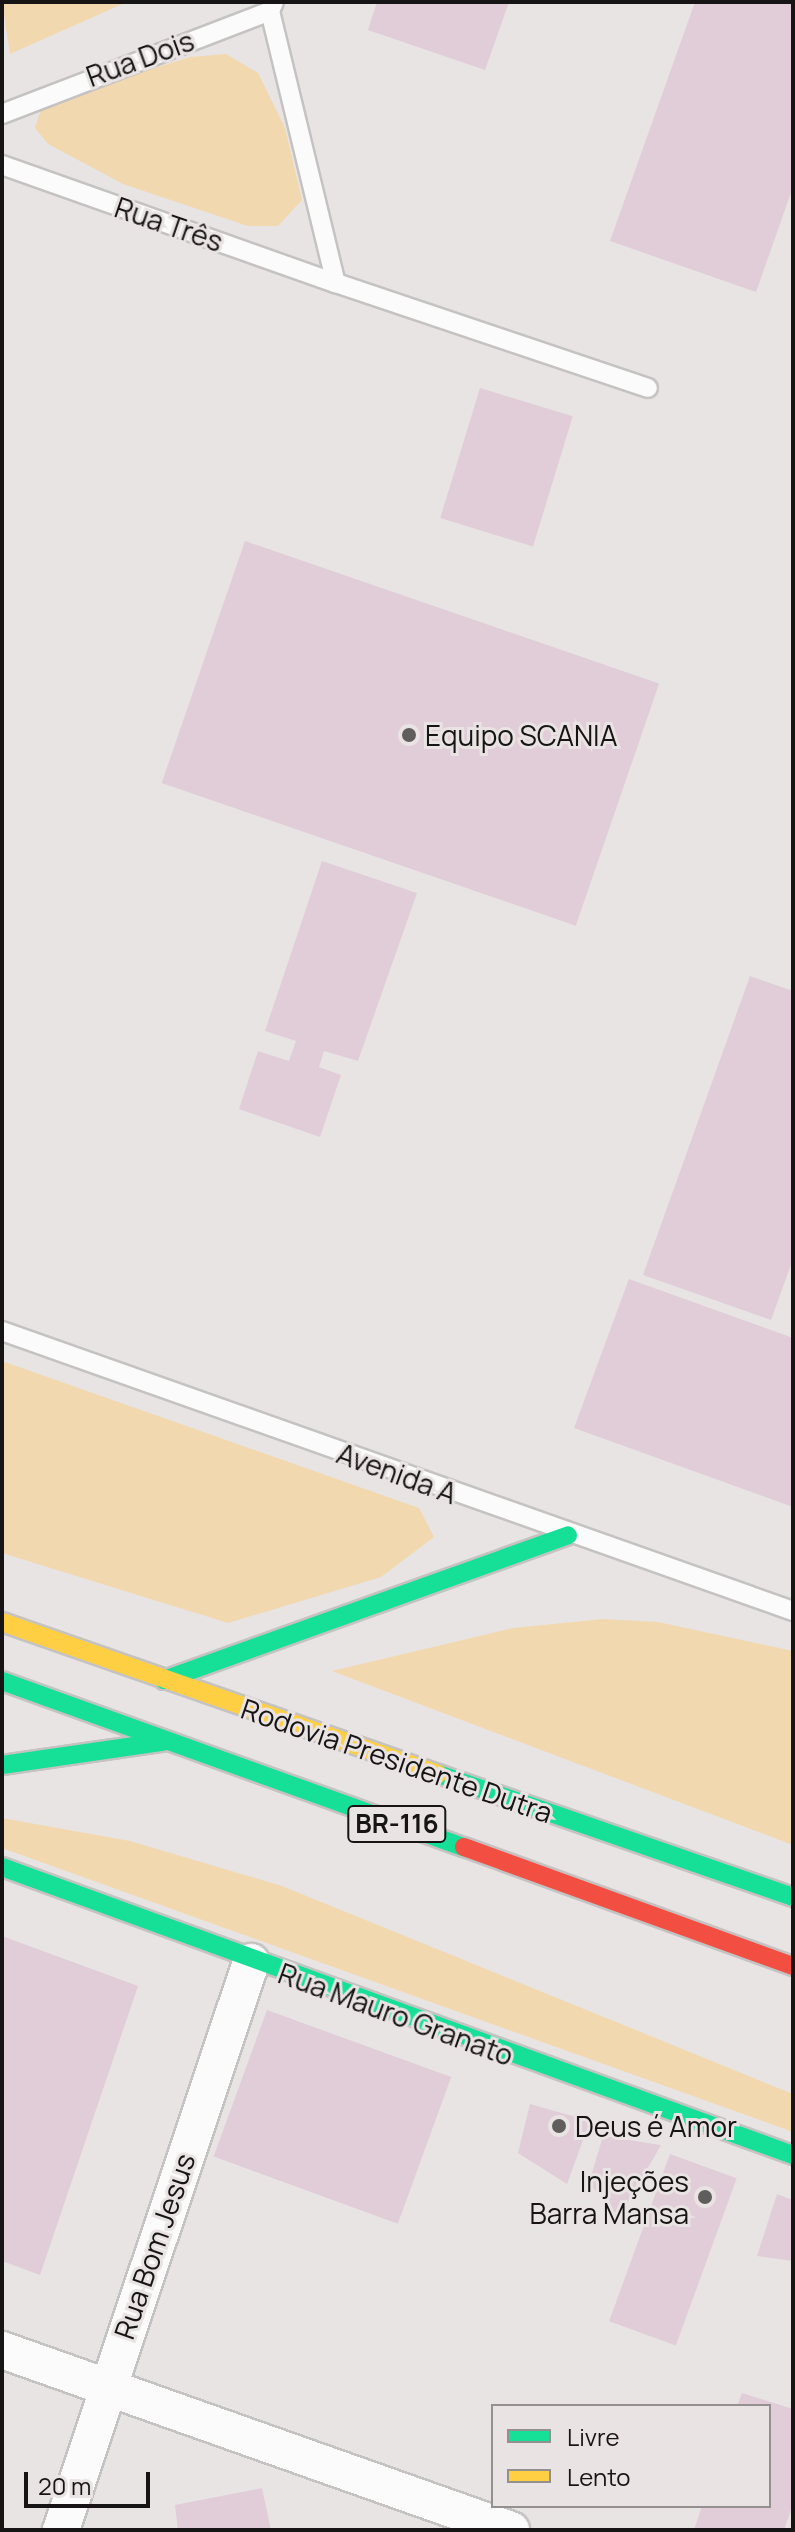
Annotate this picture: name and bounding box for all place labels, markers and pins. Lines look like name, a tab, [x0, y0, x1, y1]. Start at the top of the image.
place label: Equipo SCANIA	[425, 718, 617, 752]
marker: Equipo SCANIA	[400, 726, 418, 744]
place label: Deus é Amor	[575, 2109, 737, 2143]
marker: Deus é Amor	[550, 2117, 568, 2135]
place label: Injeções Barra Mansa	[530, 2164, 689, 2230]
marker: Injeções Barra Mansa	[696, 2188, 714, 2206]

